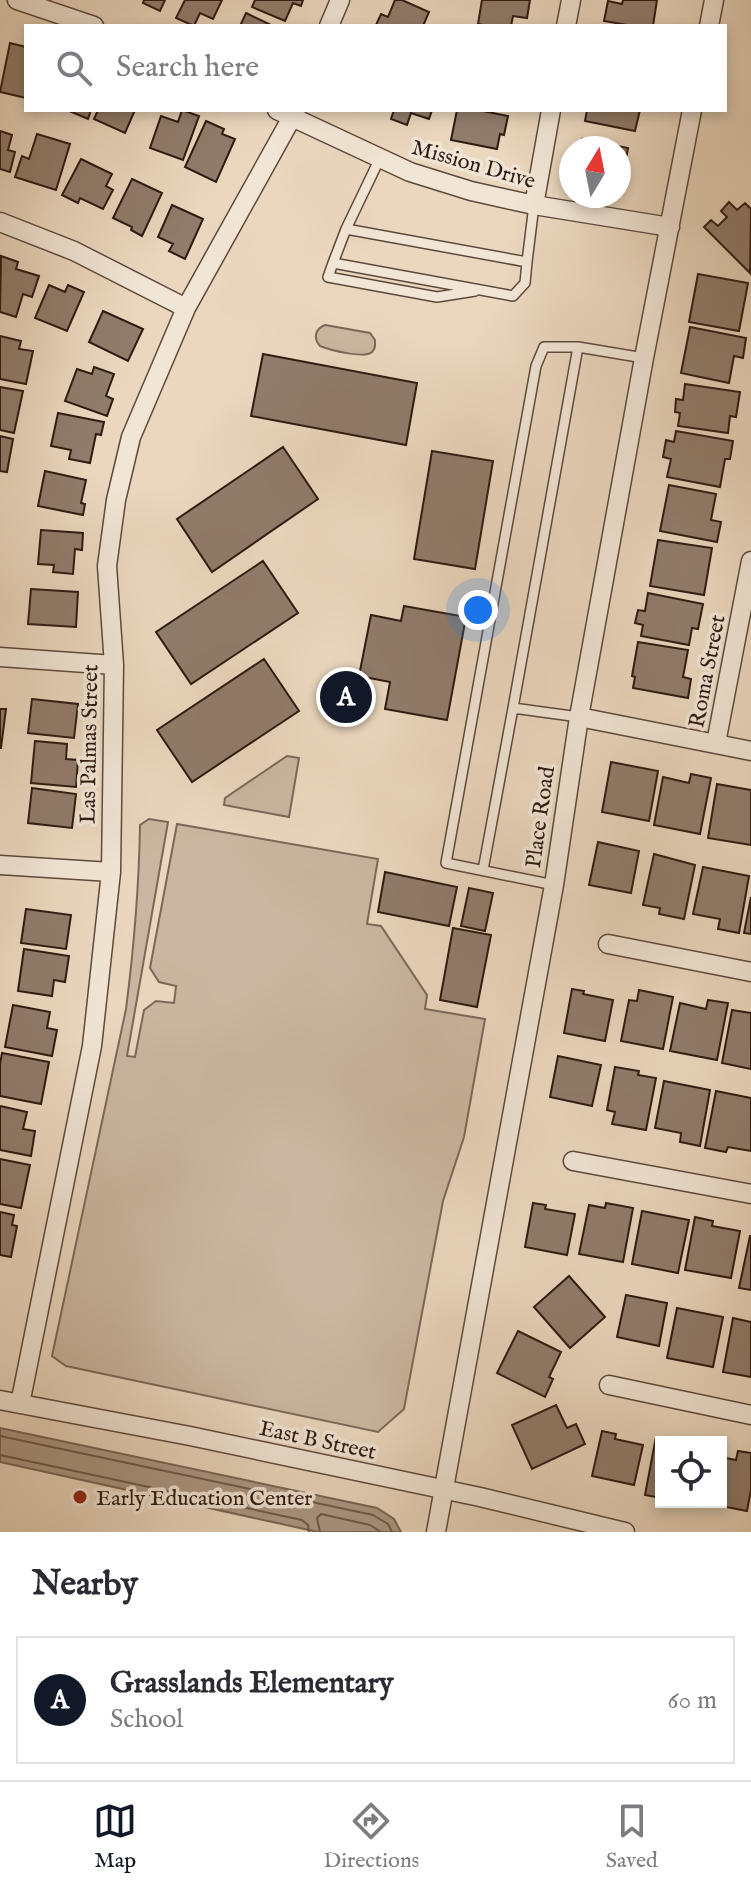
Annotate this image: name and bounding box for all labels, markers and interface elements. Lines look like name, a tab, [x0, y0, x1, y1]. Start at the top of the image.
search box	[24, 24, 727, 112]
icon: search	[52, 46, 96, 90]
text: Search here	[116, 49, 259, 87]
street label: Mission Drive	[408, 134, 539, 196]
north arrow	[559, 136, 631, 208]
your location	[458, 590, 498, 630]
street label: Roma Street	[683, 612, 733, 730]
street label: Las Palmas Street	[75, 664, 105, 824]
pin: A	[320, 667, 372, 727]
street label: Place Road	[520, 764, 562, 870]
street label: East B Street	[257, 1415, 379, 1467]
map controls	[655, 1436, 727, 1508]
button: locate	[655, 1436, 727, 1508]
place label: Early Education Center	[96, 1485, 312, 1513]
marker: Early Education Center	[71, 1488, 89, 1506]
text: Nearby	[32, 1563, 138, 1606]
text: Grasslands Elementary	[110, 1665, 394, 1703]
text: A	[51, 1684, 69, 1717]
text: 60 m	[668, 1684, 717, 1717]
text: School	[110, 1703, 183, 1736]
tab: Map	[93, 1799, 137, 1875]
tab: Directions	[324, 1799, 419, 1875]
tab: Saved	[606, 1799, 658, 1875]

